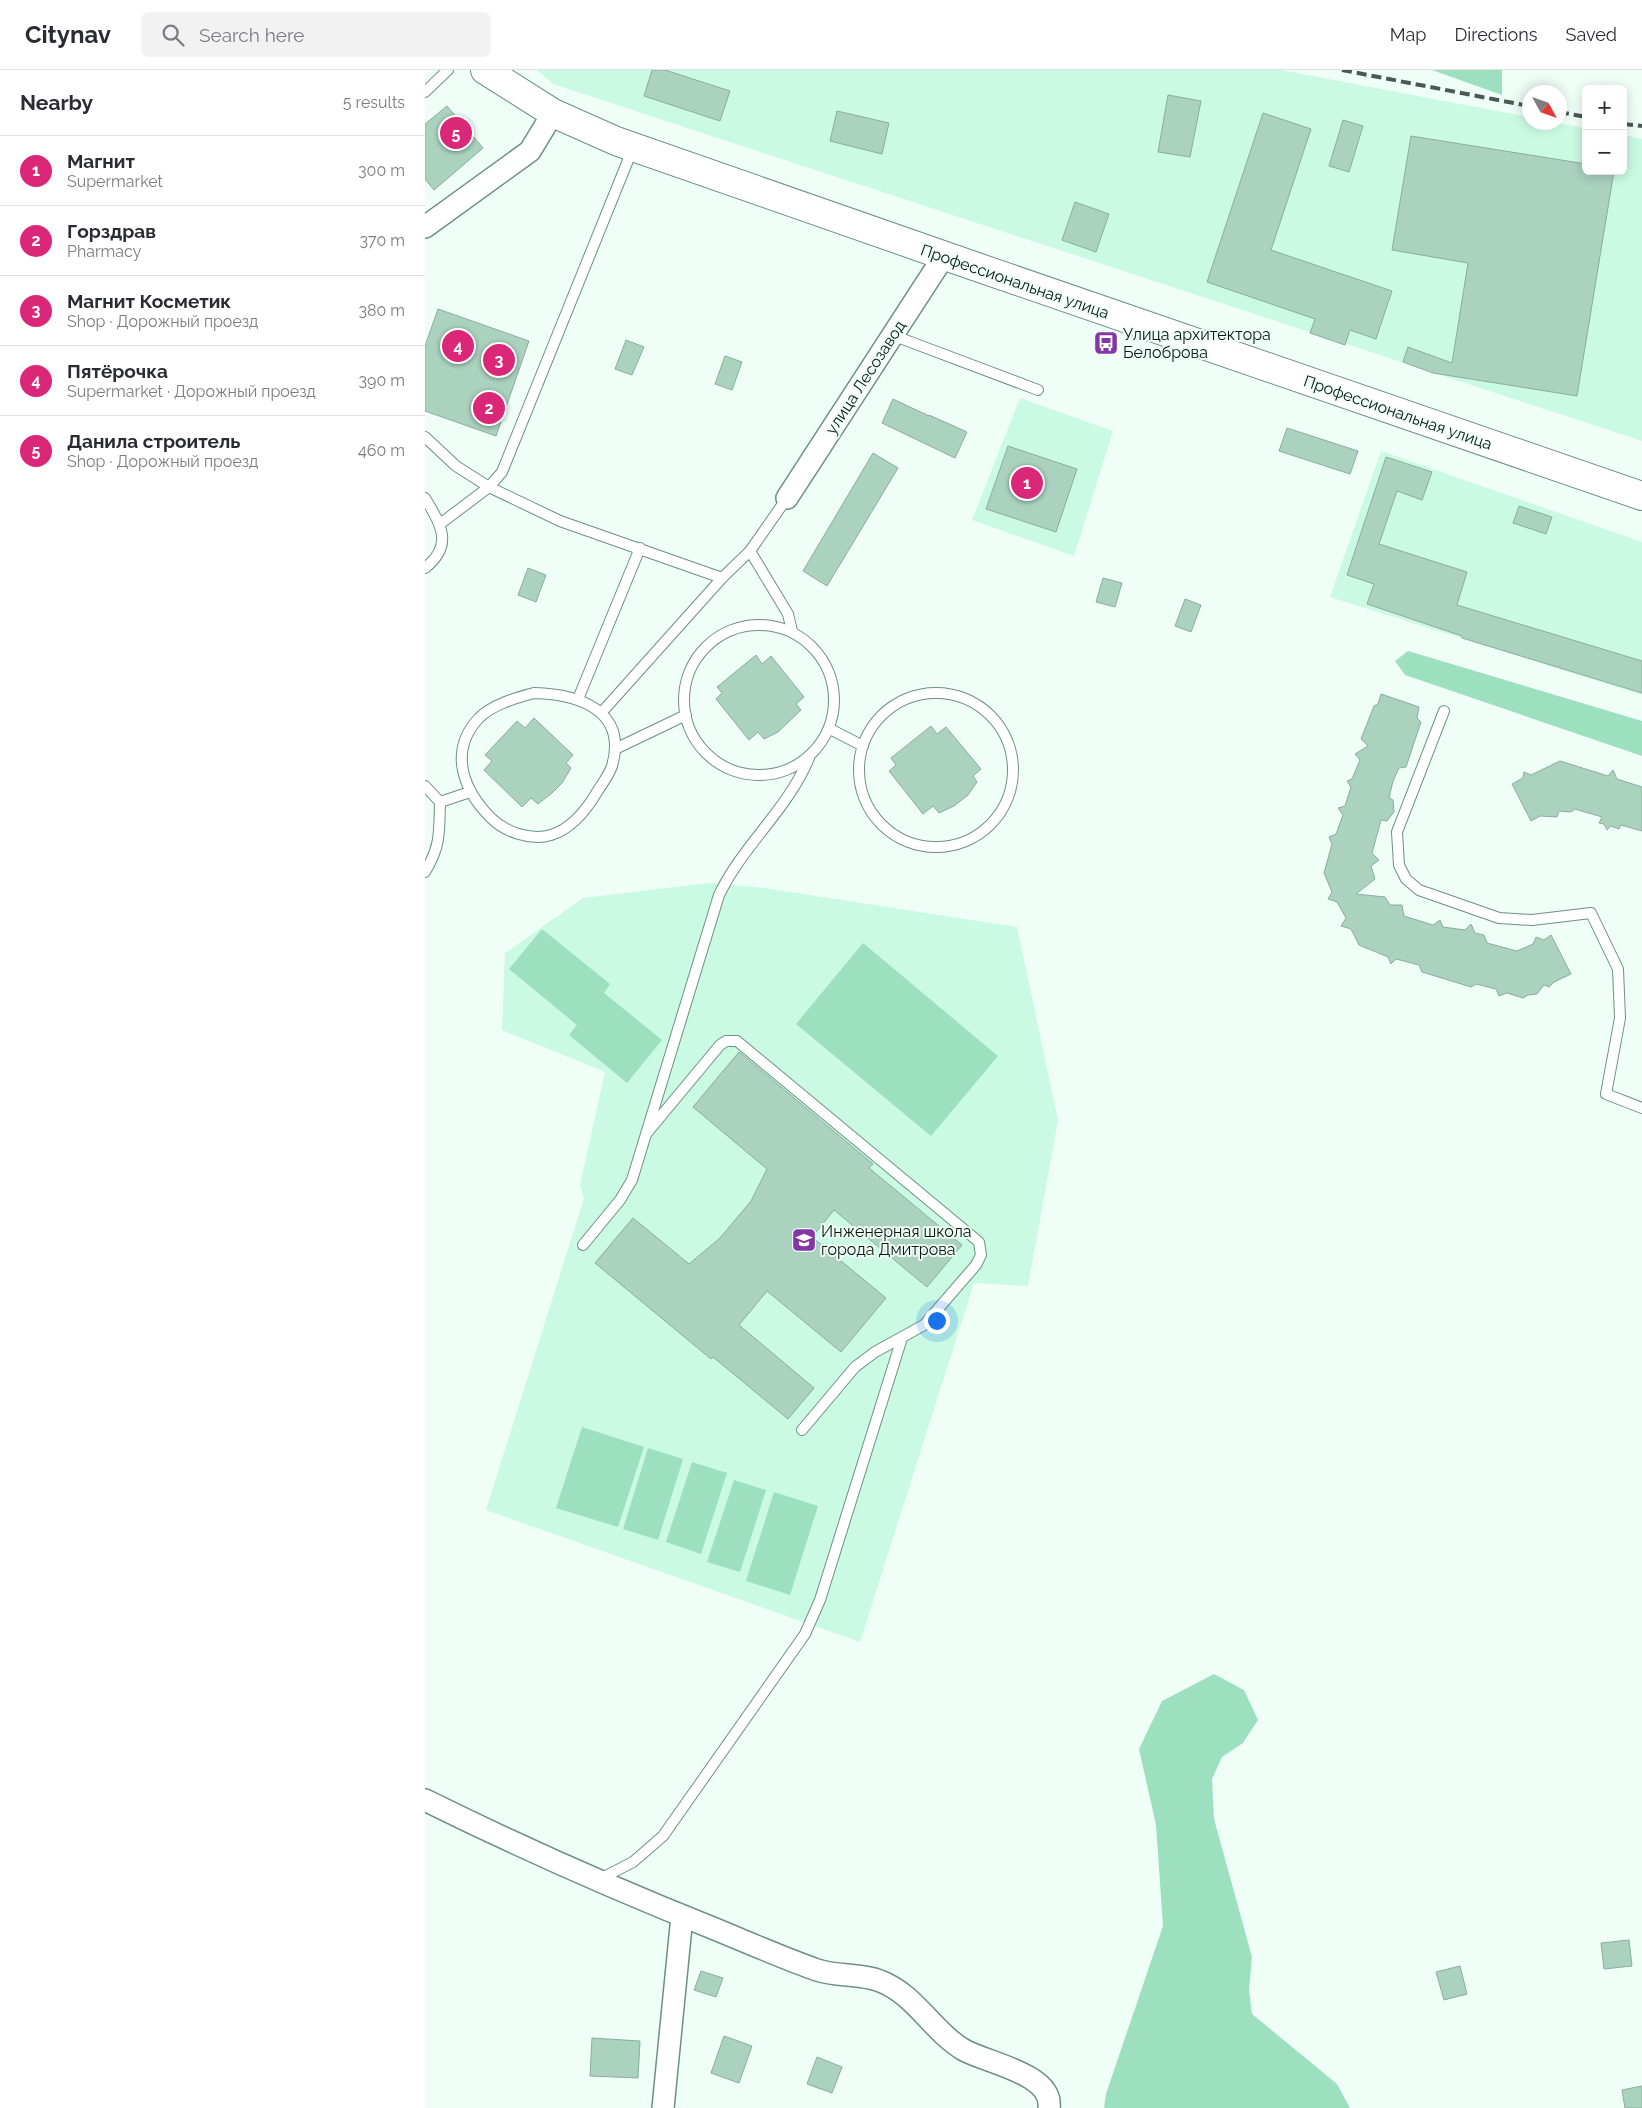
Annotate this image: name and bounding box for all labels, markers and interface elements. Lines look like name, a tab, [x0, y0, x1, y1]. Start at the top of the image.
search box	[141, 12, 491, 57]
text: Citynav	[25, 20, 111, 49]
icon: search	[159, 21, 187, 49]
text: Search here	[199, 24, 304, 46]
text: Map	[1390, 24, 1426, 45]
text: Directions	[1454, 24, 1538, 45]
text: Saved	[1566, 24, 1617, 45]
north arrow	[1522, 85, 1567, 130]
map controls	[1582, 85, 1627, 175]
button: +	[1582, 85, 1627, 130]
text: Nearby	[20, 90, 93, 115]
text: 5 results	[343, 93, 405, 112]
pin: 5	[440, 114, 472, 152]
button: −	[1582, 130, 1627, 175]
text: Магнит	[67, 150, 135, 172]
text: 1	[32, 161, 40, 180]
text: 300 m	[358, 161, 405, 180]
text: Supermarket	[67, 172, 163, 191]
text: Горздрав	[67, 220, 156, 242]
text: 2	[31, 231, 41, 250]
text: 370 m	[359, 231, 405, 250]
street label: Профессиональная улица	[918, 240, 1112, 323]
text: Pharmacy	[67, 242, 141, 261]
text: Магнит Косметик	[67, 290, 231, 312]
text: 3	[32, 301, 40, 320]
text: 380 m	[358, 301, 405, 320]
text: Shop · Дорожный проезд	[67, 312, 258, 331]
street label: улица Лесозавод	[821, 317, 909, 438]
place label: Улица архитектора Белоброва	[1123, 325, 1271, 362]
pin: 4	[442, 327, 474, 365]
bus stop icon: Улица архитектора Белоброва	[1093, 330, 1119, 356]
pin: 3	[483, 341, 515, 379]
text: Пятёрочка	[67, 360, 168, 382]
text: 4	[31, 371, 41, 390]
text: 390 m	[359, 371, 405, 390]
street label: Профессиональная улица	[1301, 371, 1495, 454]
text: Supermarket · Дорожный проезд	[67, 382, 316, 401]
pin: 2	[473, 389, 505, 427]
text: Данила строитель	[67, 430, 240, 452]
text: 5	[32, 441, 40, 460]
text: 460 m	[358, 441, 405, 460]
text: Shop · Дорожный проезд	[67, 452, 258, 471]
pin: 1	[1011, 464, 1043, 502]
place label: Инженерная школа города Дмитрова	[821, 1222, 972, 1259]
school or university icon: Инженерная школа города Дмитрова	[791, 1227, 817, 1253]
your location	[924, 1308, 950, 1334]

